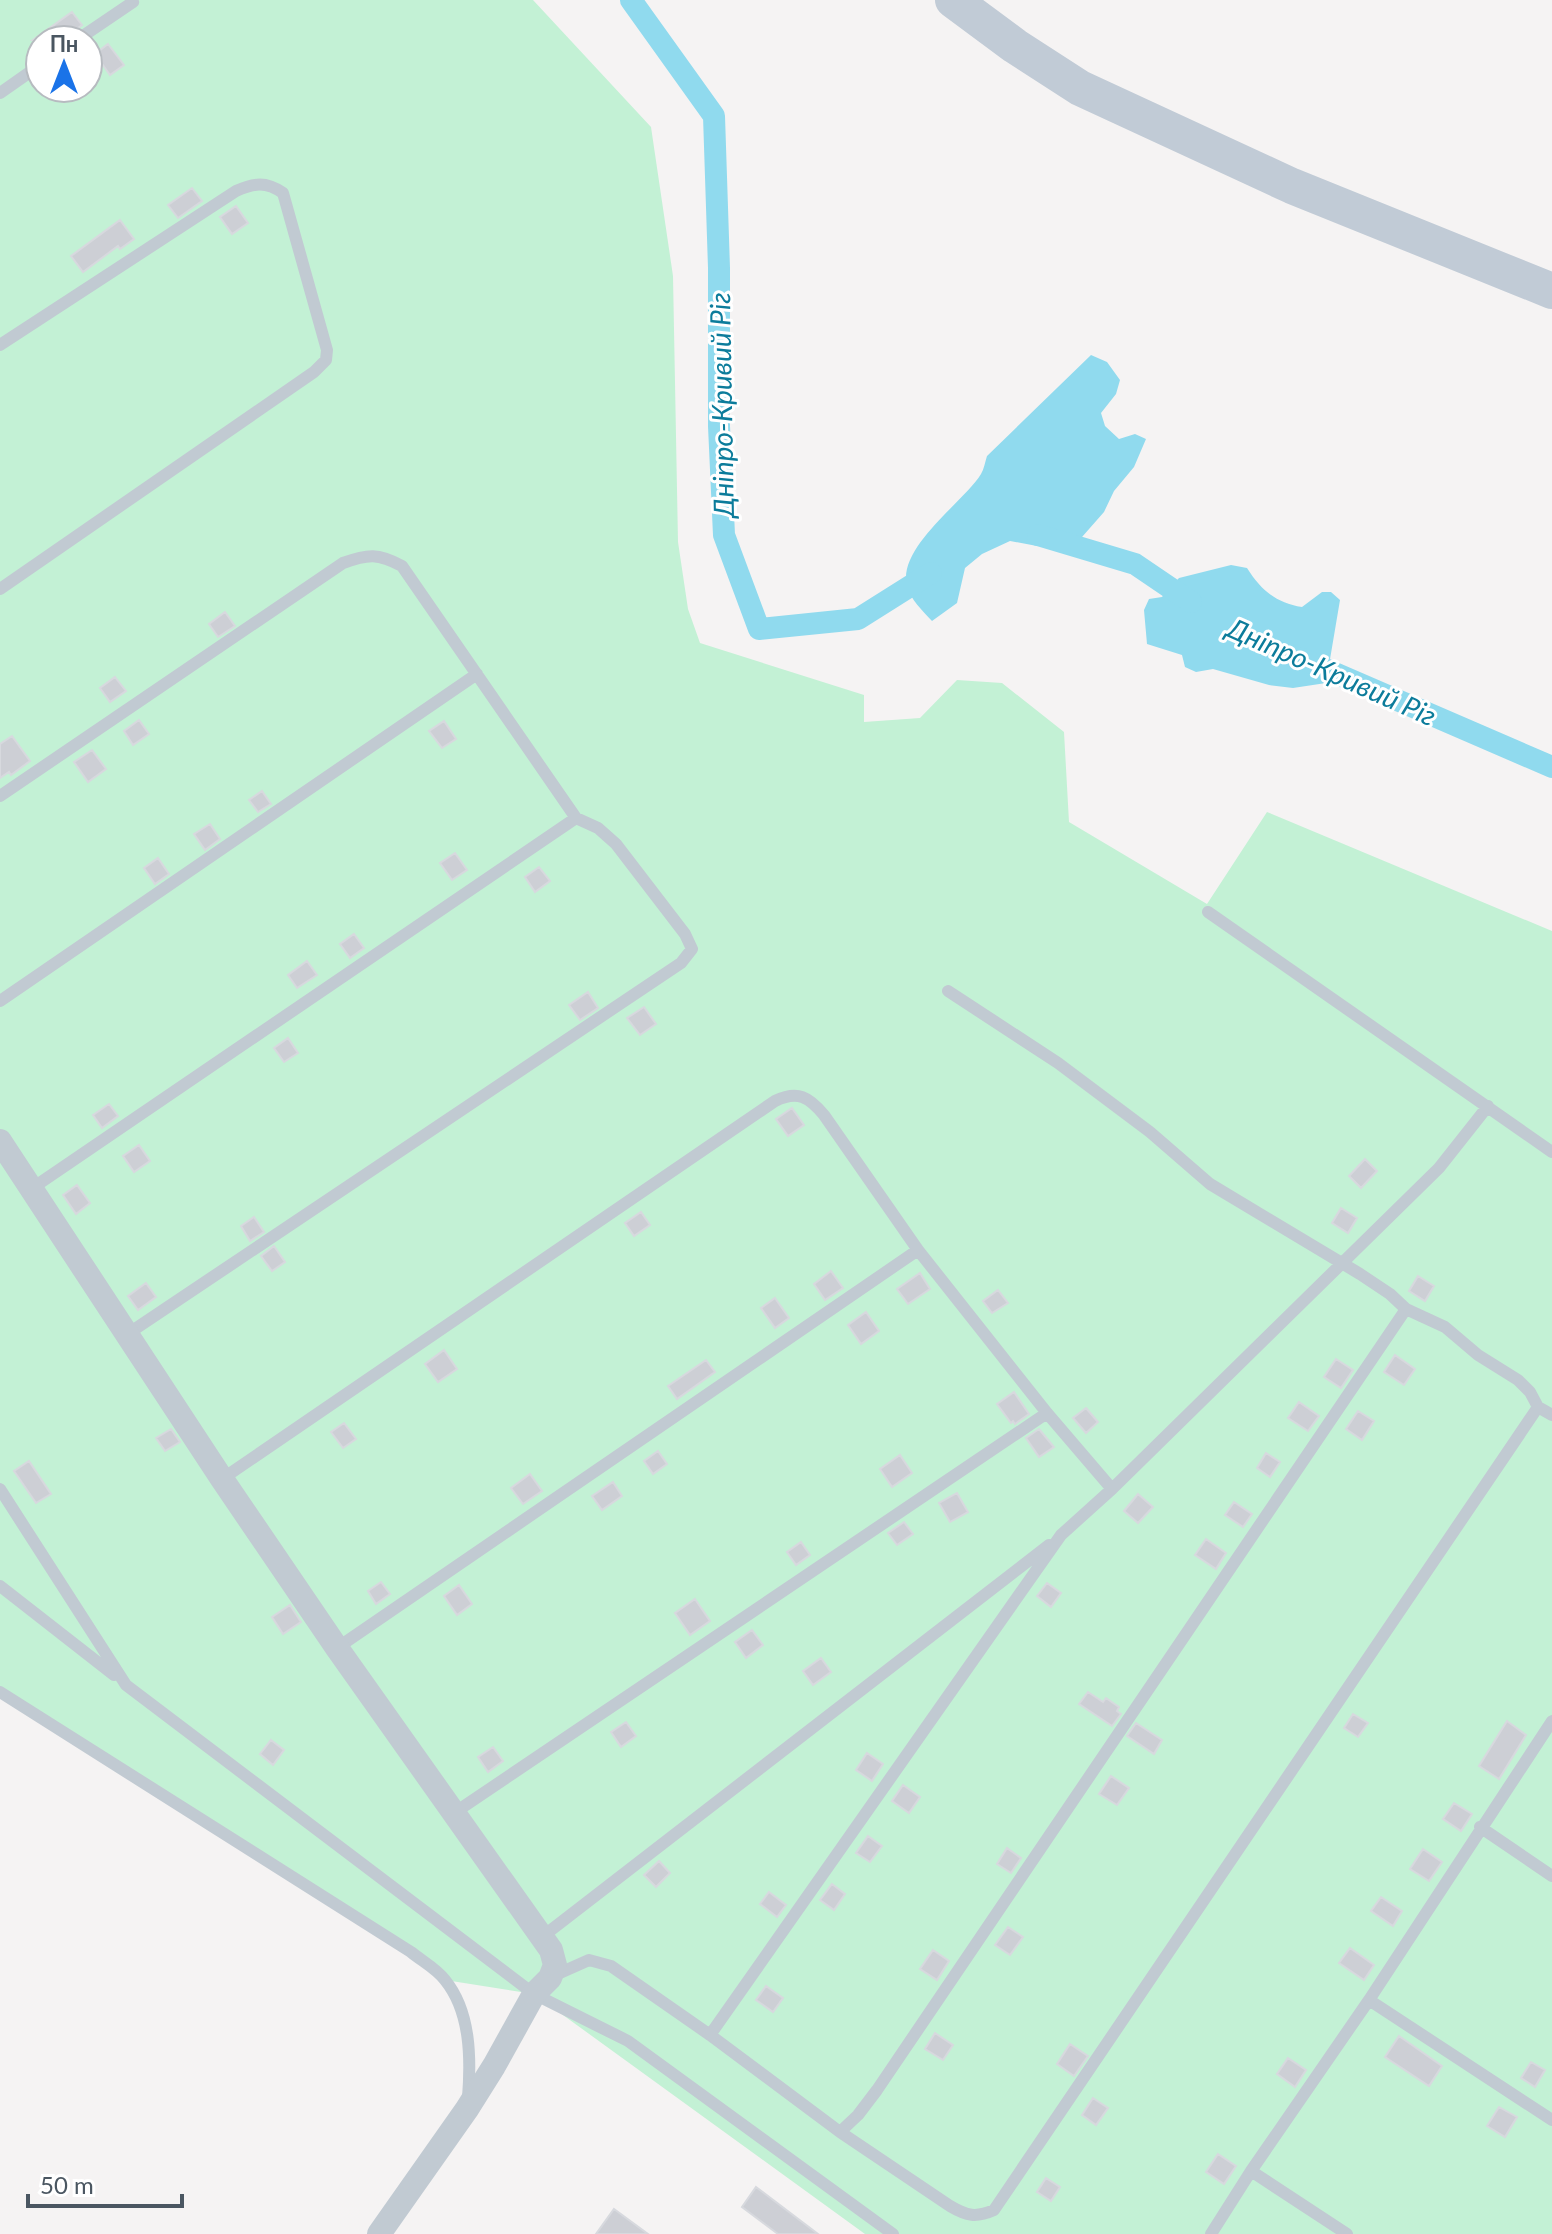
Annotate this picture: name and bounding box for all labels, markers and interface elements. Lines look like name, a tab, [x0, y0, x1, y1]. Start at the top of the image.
north arrow	[24, 24, 104, 104]
text: Пн	[50, 30, 78, 57]
water label: Дніпро-Кривий Ріг	[702, 292, 740, 520]
water label: Дніпро-Кривий Ріг	[1220, 609, 1442, 732]
scale bar	[28, 2158, 182, 2208]
text: 50 m	[40, 2170, 94, 2199]

